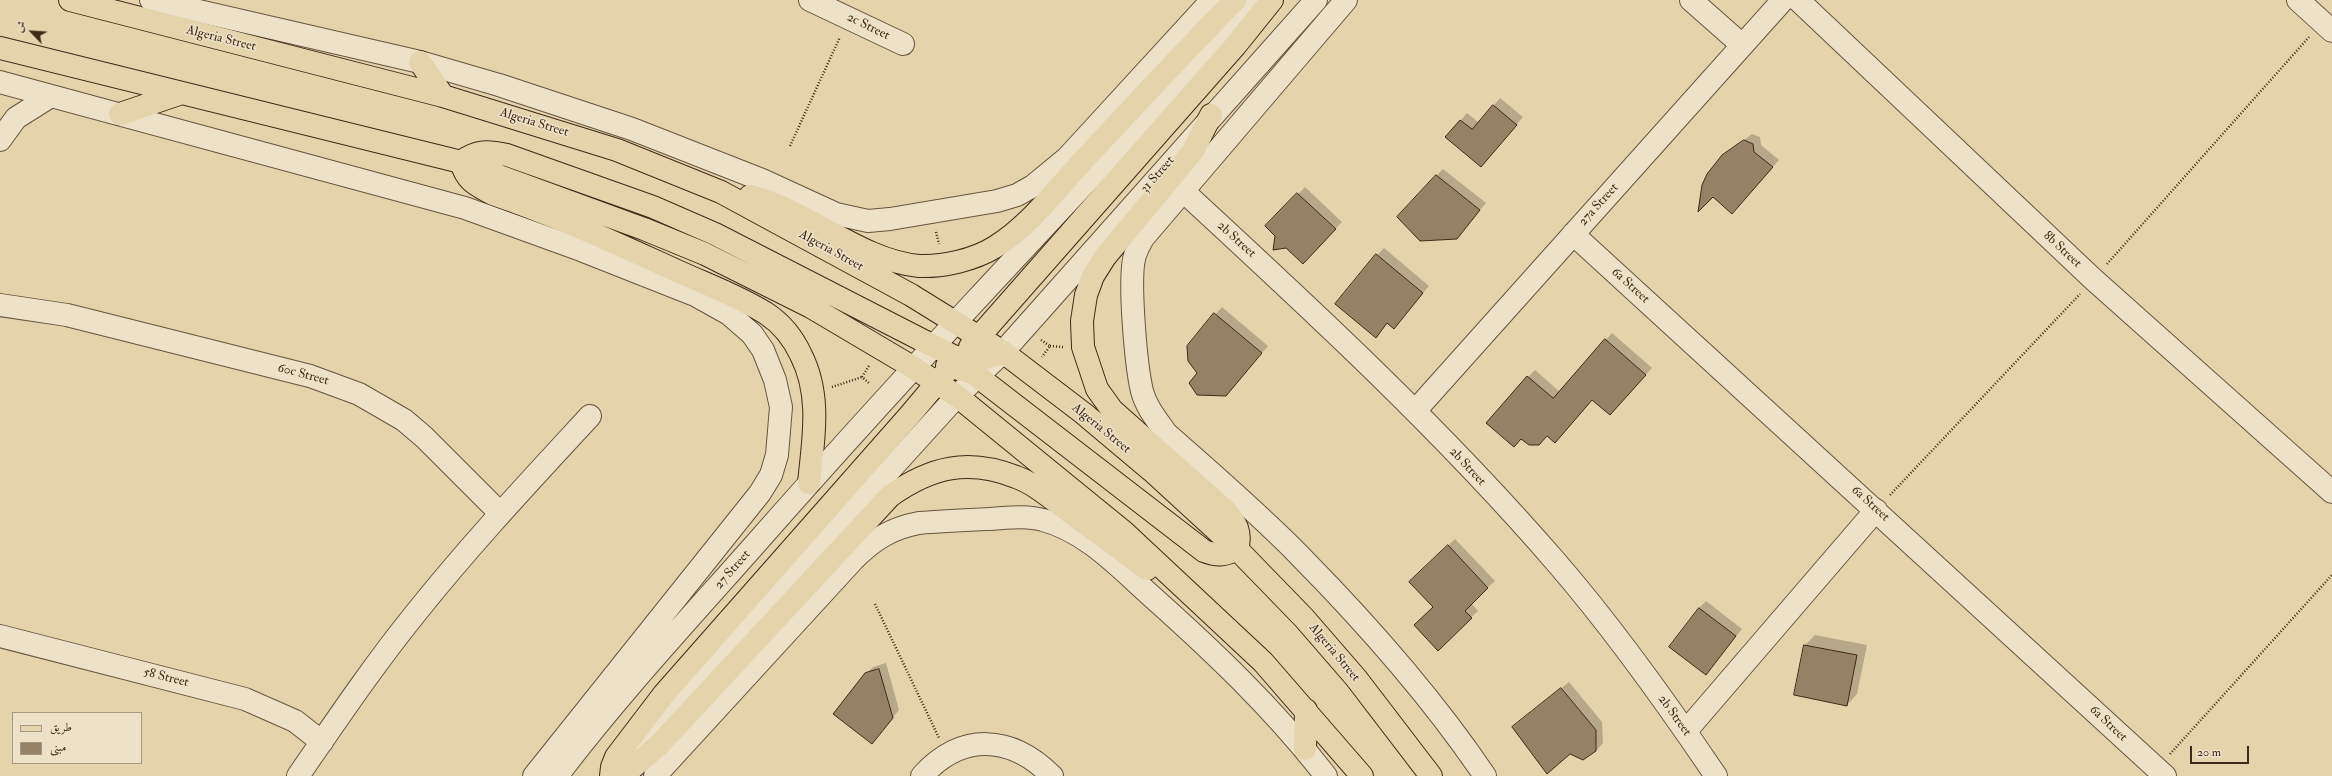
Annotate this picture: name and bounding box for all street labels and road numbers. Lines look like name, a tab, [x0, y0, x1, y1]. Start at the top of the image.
street label: 2c Street	[844, 10, 892, 44]
street label: Algeria Street	[185, 23, 257, 55]
street label: Algeria Street	[498, 105, 570, 141]
street label: 31 Street	[1138, 153, 1178, 197]
street label: 27a Street	[1576, 180, 1622, 230]
street label: 2b Street	[1213, 218, 1259, 262]
street label: Algeria Street	[796, 227, 866, 275]
street label: 8b Street	[2040, 228, 2084, 272]
street label: 6a Street	[1608, 265, 1652, 307]
street label: 60c Street	[276, 361, 330, 389]
street label: Algeria Street	[1068, 401, 1134, 457]
street label: 2b Street	[1445, 444, 1489, 490]
street label: 6a Street	[1848, 483, 1892, 525]
street label: 27 Street	[712, 547, 754, 593]
street label: Algeria Street	[1305, 621, 1363, 685]
street label: 58 Street	[142, 665, 190, 691]
street label: 2b Street	[1654, 692, 1694, 740]
street label: 6a Street	[2086, 703, 2130, 745]

